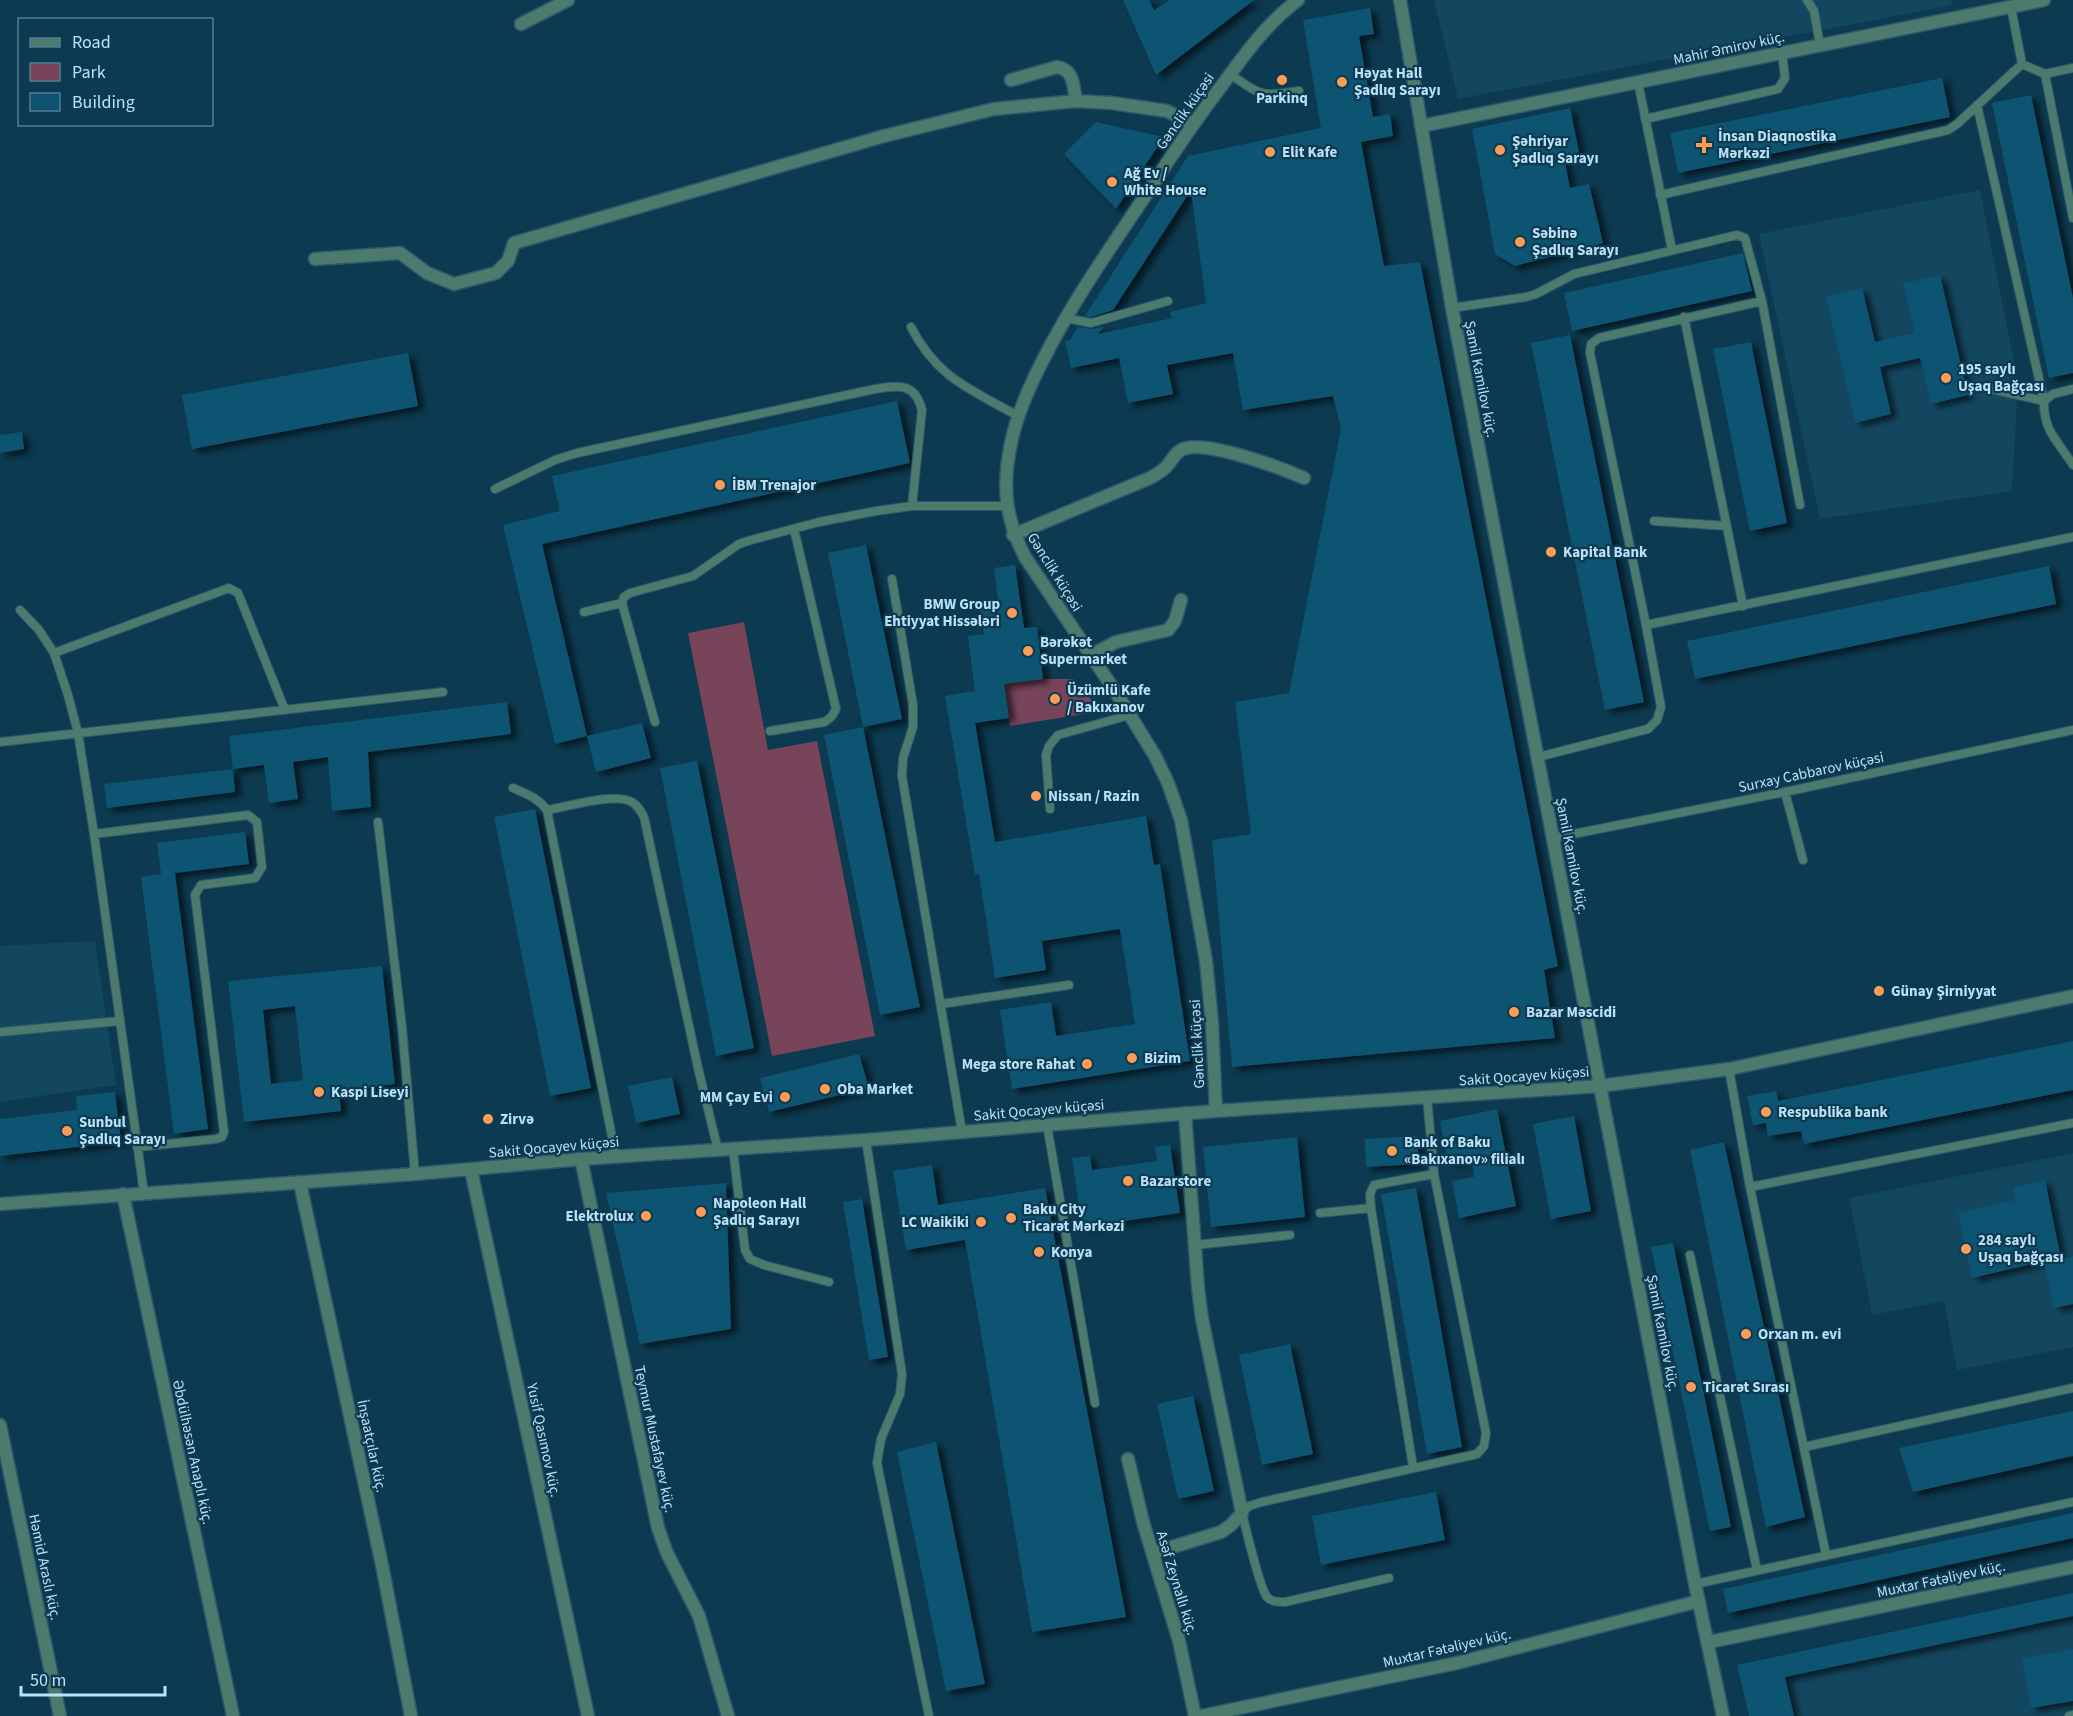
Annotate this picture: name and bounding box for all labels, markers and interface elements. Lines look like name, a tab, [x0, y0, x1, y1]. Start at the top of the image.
legend	[18, 18, 213, 126]
street label: Mahir Əmirov küç.	[1671, 26, 1787, 71]
text: Road	[72, 30, 111, 55]
text: Park	[72, 60, 106, 85]
place label: Həyat Hall Şadlıq Sarayı	[1354, 63, 1441, 101]
street label: Gənclik küçəsi	[1151, 69, 1220, 154]
marker: Parkinq	[1275, 73, 1289, 87]
marker: Həyat Hall Şadlıq Sarayı	[1335, 75, 1349, 89]
place label: Parkinq	[1256, 88, 1308, 109]
text: Building	[72, 90, 135, 115]
place label: İnsan Diaqnostika Mərkəzi	[1718, 126, 1837, 164]
place label: Şəhriyar Şadlıq Sarayı	[1512, 131, 1599, 169]
marker: İnsan Diaqnostika Mərkəzi	[1695, 136, 1713, 154]
place label: Elit Kafe	[1282, 142, 1337, 163]
marker: Şəhriyar Şadlıq Sarayı	[1493, 143, 1507, 157]
marker: Elit Kafe	[1263, 145, 1277, 159]
place label: Ağ Ev / White House	[1123, 163, 1207, 201]
marker: Ağ Ev / White House	[1105, 175, 1119, 189]
place label: Səbinə Şadlıq Sarayı	[1532, 223, 1619, 261]
marker: Səbinə Şadlıq Sarayı	[1513, 235, 1527, 249]
street label: Şamil Kamilov küç.	[1459, 319, 1502, 439]
place label: 195 saylı Uşaq Bağçası	[1958, 359, 2044, 397]
marker: 195 saylı Uşaq Bağçası	[1939, 371, 1953, 385]
place label: İBM Trenajor	[732, 475, 816, 496]
marker: İBM Trenajor	[713, 478, 727, 492]
street label: Gənclik küçəsi	[1022, 529, 1087, 616]
place label: Kapital Bank	[1563, 542, 1648, 563]
marker: Kapital Bank	[1544, 545, 1558, 559]
place label: BMW Group Ehtiyyat Hissələri	[884, 594, 1000, 632]
marker: BMW Group Ehtiyyat Hissələri	[1005, 606, 1019, 620]
place label: Bərəkət Supermarket	[1040, 632, 1127, 670]
marker: Bərəkət Supermarket	[1021, 644, 1035, 658]
place label: Üzümlü Kafe / Bakıxanov	[1067, 680, 1151, 718]
marker: Üzümlü Kafe / Bakıxanov	[1048, 692, 1062, 706]
street label: Surxay Cabbarov küçəsi	[1736, 747, 1886, 798]
place label: Nissan / Razin	[1048, 786, 1140, 807]
marker: Nissan / Razin	[1029, 789, 1043, 803]
street label: Şamil Kamilov küç.	[1550, 796, 1593, 916]
place label: Günay Şirniyyat	[1891, 981, 1997, 1002]
marker: Günay Şirniyyat	[1872, 984, 1886, 998]
street label: Gənclik küçəsi	[1185, 999, 1210, 1089]
place label: Bazar Məscidi	[1526, 1002, 1616, 1023]
marker: Bazar Məscidi	[1507, 1005, 1521, 1019]
place label: Bizim	[1144, 1048, 1181, 1069]
marker: Bizim	[1125, 1051, 1139, 1065]
place label: Mega store Rahat	[962, 1054, 1075, 1075]
marker: Mega store Rahat	[1080, 1057, 1094, 1071]
street label: Sakit Qocayev küçəsi	[1458, 1061, 1590, 1092]
place label: Oba Market	[837, 1079, 913, 1100]
place label: Kaspi Liseyi	[331, 1082, 409, 1103]
marker: Oba Market	[818, 1082, 832, 1096]
marker: Kaspi Liseyi	[312, 1085, 326, 1099]
place label: MM Çay Evi	[700, 1087, 773, 1108]
marker: MM Çay Evi	[778, 1090, 792, 1104]
street label: Sakit Qocayev küçəsi	[973, 1094, 1105, 1127]
place label: Respublika bank	[1778, 1102, 1888, 1123]
marker: Respublika bank	[1759, 1105, 1773, 1119]
place label: Zirvə	[500, 1109, 534, 1130]
place label: Sunbul Şadlıq Sarayı	[79, 1112, 166, 1150]
marker: Zirvə	[481, 1112, 495, 1126]
marker: Sunbul Şadlıq Sarayı	[60, 1124, 74, 1138]
street label: Sakit Qocayev küçəsi	[488, 1131, 620, 1164]
place label: Bank of Baku «Bakıxanov» filialı	[1404, 1132, 1525, 1170]
marker: Bank of Baku «Bakıxanov» filialı	[1385, 1144, 1399, 1158]
place label: Bazarstore	[1140, 1171, 1211, 1192]
marker: Bazarstore	[1121, 1174, 1135, 1188]
place label: Napoleon Hall Şadlıq Sarayı	[713, 1193, 807, 1231]
place label: Baku City Ticarət Mərkəzi	[1023, 1199, 1124, 1237]
marker: Napoleon Hall Şadlıq Sarayı	[694, 1205, 708, 1219]
place label: Elektrolux	[566, 1206, 634, 1227]
marker: Elektrolux	[639, 1209, 653, 1223]
marker: Baku City Ticarət Mərkəzi	[1004, 1211, 1018, 1225]
place label: LC Waikiki	[901, 1212, 969, 1233]
marker: LC Waikiki	[974, 1215, 988, 1229]
place label: 284 saylı Uşaq bağçası	[1978, 1230, 2064, 1268]
place label: Konya	[1051, 1242, 1092, 1263]
marker: 284 saylı Uşaq bağçası	[1959, 1242, 1973, 1256]
marker: Konya	[1032, 1245, 1046, 1259]
street label: Şamil Kamilov küç.	[1641, 1273, 1684, 1393]
place label: Orxan m. evi	[1758, 1324, 1841, 1345]
marker: Orxan m. evi	[1739, 1327, 1753, 1341]
street label: Teymur Mustafayev küç.	[629, 1364, 680, 1515]
place label: Ticarət Sırası	[1703, 1377, 1789, 1398]
street label: Əbdülhəsən Anaplı küç.	[167, 1378, 218, 1526]
street label: Yusif Qasımov küç.	[521, 1380, 566, 1499]
marker: Ticarət Sırası	[1684, 1380, 1698, 1394]
street label: İnşaatçılar küç.	[351, 1398, 392, 1494]
street label: Həmid Araslı küç.	[23, 1512, 66, 1622]
street label: Asəf Zeynallı küç.	[1151, 1528, 1202, 1638]
street label: Muxtar Fətəliyev küç.	[1875, 1556, 2007, 1603]
street label: Muxtar Fətəliyev küç.	[1381, 1624, 1513, 1673]
scale bar	[21, 1659, 165, 1697]
text: 50 m	[30, 1668, 66, 1693]

